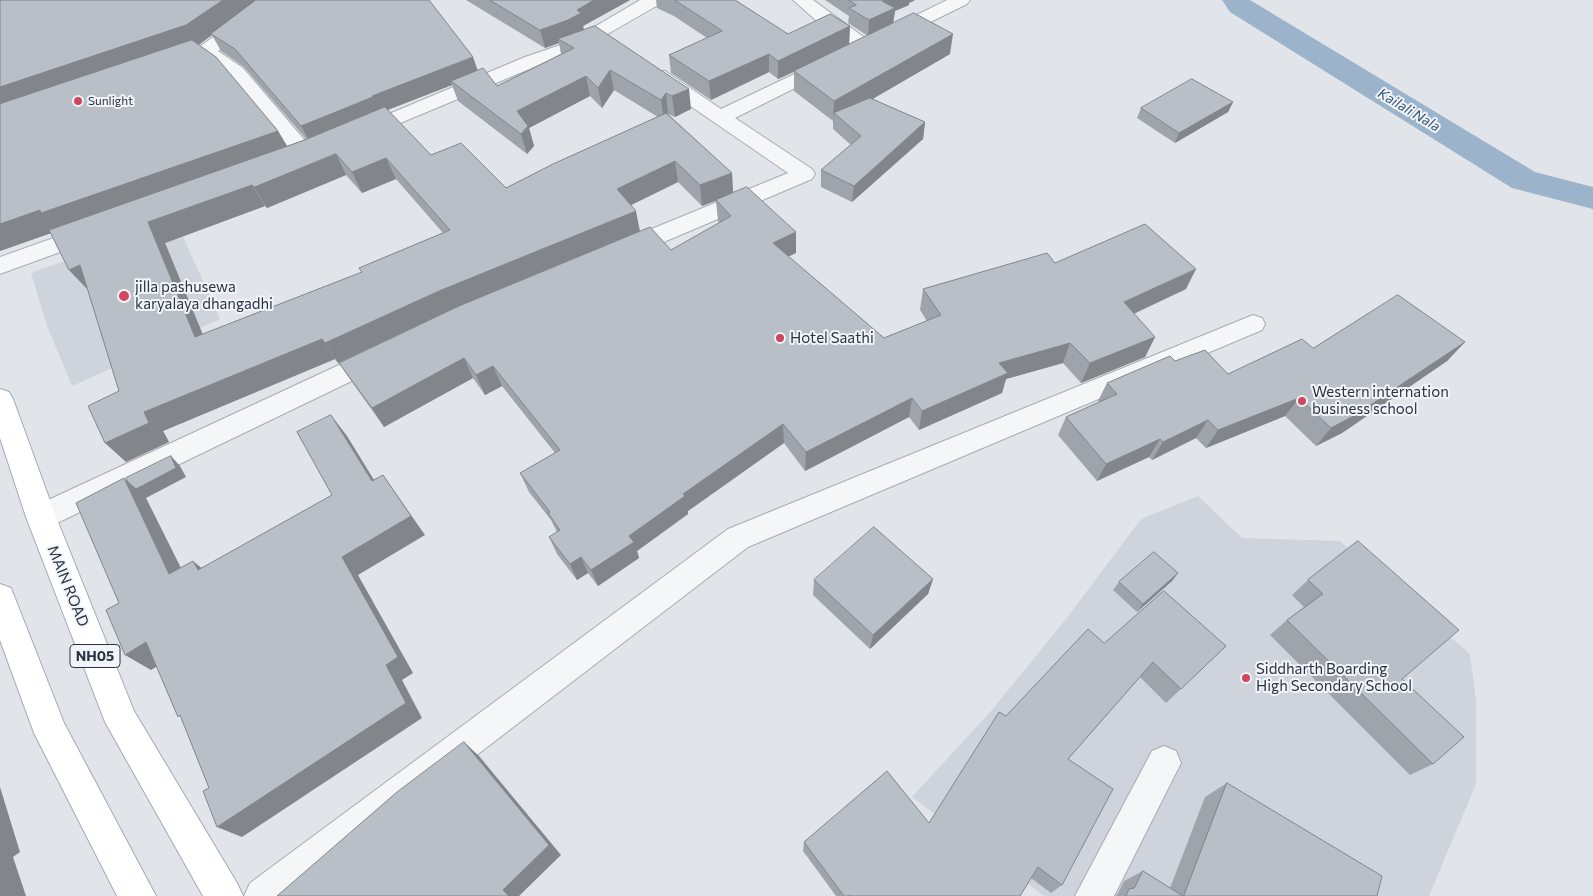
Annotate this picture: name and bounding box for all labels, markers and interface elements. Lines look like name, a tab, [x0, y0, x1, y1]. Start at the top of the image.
water label: Kailali Nala	[1375, 85, 1443, 135]
place label: Sunlight	[88, 94, 133, 108]
marker: Sunlight	[72, 95, 84, 107]
place label: jilla pashusewa karyalaya dhangadhi	[135, 278, 273, 313]
marker: jilla pashusewa karyalaya dhangadhi	[117, 289, 131, 303]
place label: Hotel Saathi	[790, 329, 874, 347]
marker: Hotel Saathi	[774, 332, 786, 344]
place label: Western internation business school	[1312, 383, 1449, 418]
marker: Western internation business school	[1296, 395, 1308, 407]
street label: MAIN ROAD	[44, 543, 92, 629]
road number: NH05	[70, 644, 120, 668]
place label: Siddharth Boarding High Secondary School	[1256, 660, 1412, 695]
marker: Siddharth Boarding High Secondary School	[1240, 672, 1252, 684]

